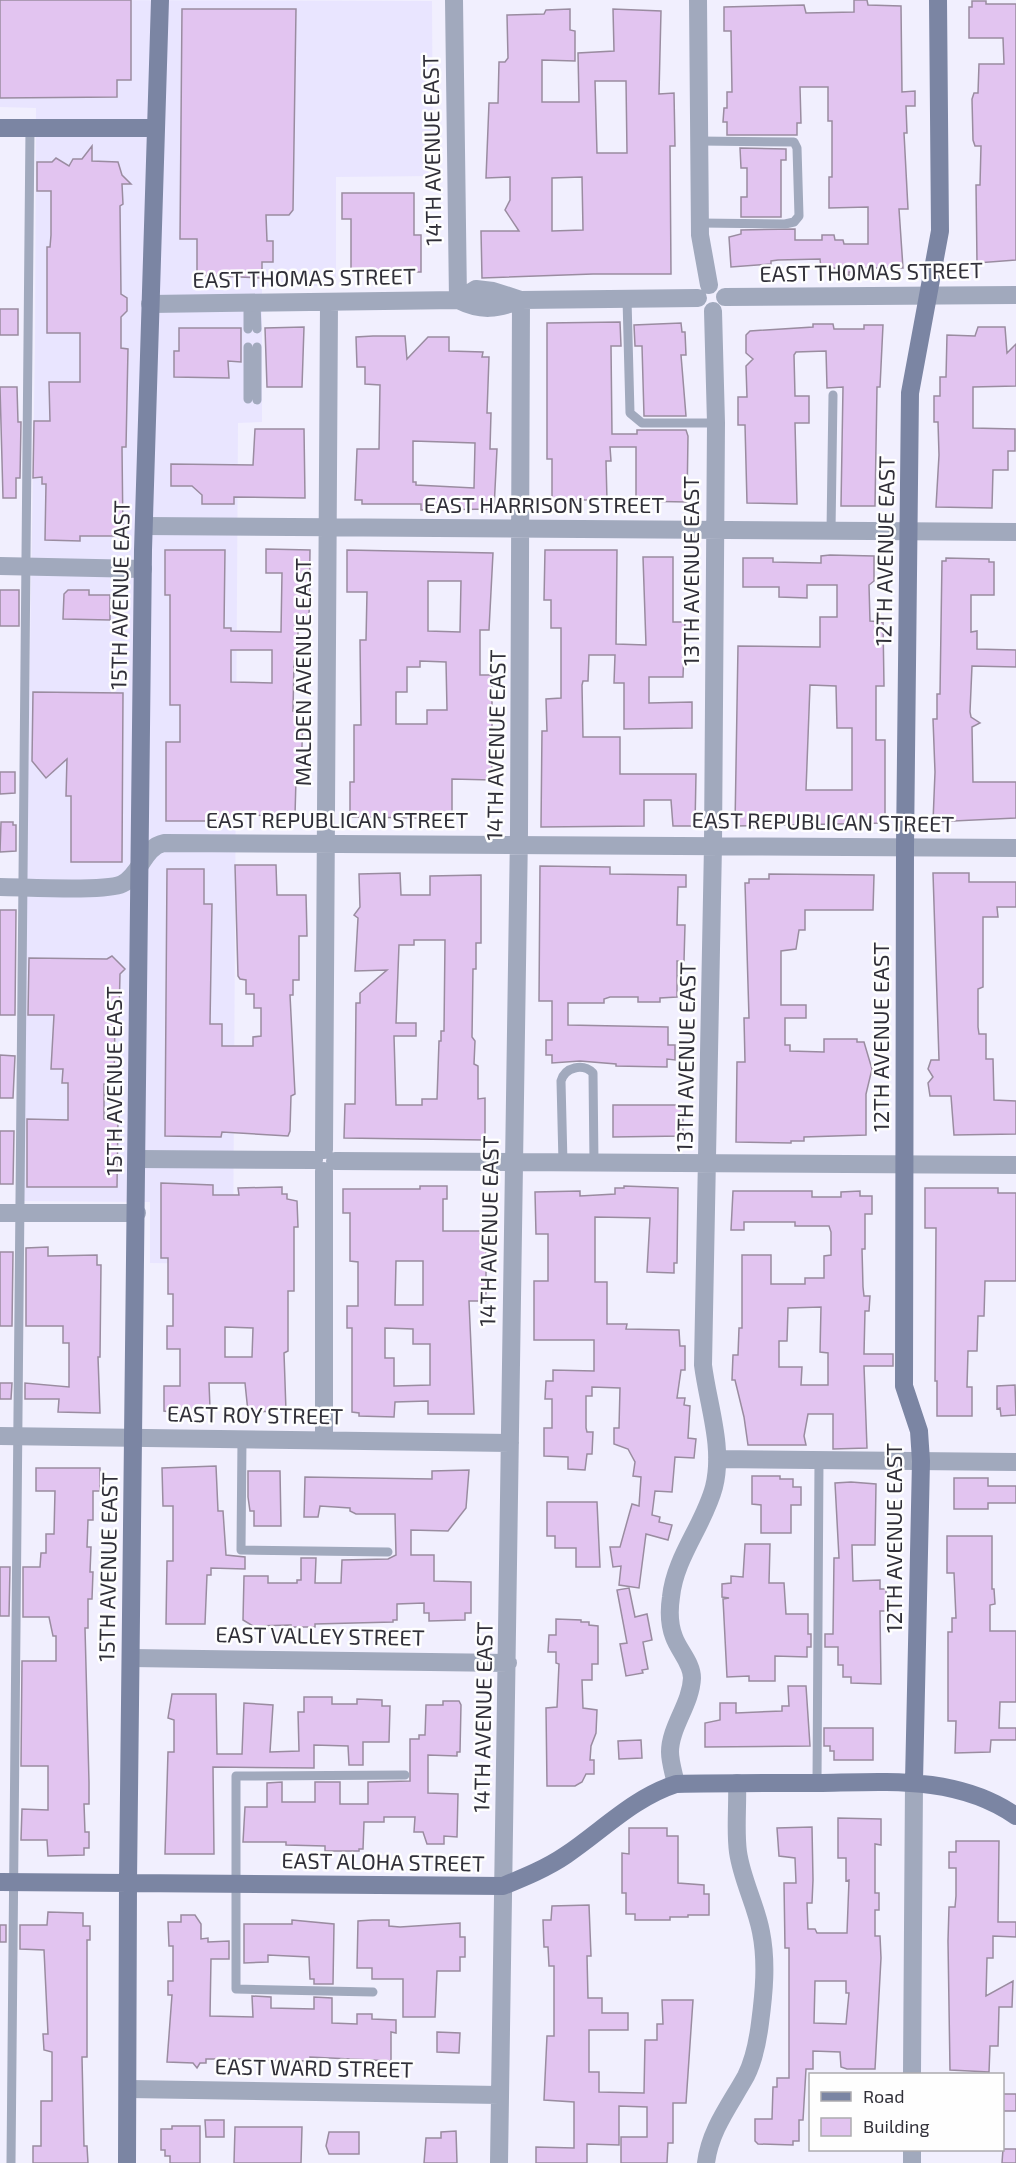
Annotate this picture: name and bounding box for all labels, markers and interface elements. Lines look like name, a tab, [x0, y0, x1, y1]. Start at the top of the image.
street label: 14TH AVENUE EAST	[416, 54, 446, 246]
street label: EAST THOMAS STREET	[759, 256, 983, 286]
street label: EAST THOMAS STREET	[192, 262, 416, 292]
street label: 12TH AVENUE EAST	[869, 455, 899, 646]
street label: 13TH AVENUE EAST	[677, 476, 703, 666]
street label: EAST HARRISON STREET	[424, 491, 664, 517]
street label: 15TH AVENUE EAST	[104, 500, 134, 690]
street label: MALDEN AVENUE EAST	[289, 558, 315, 786]
street label: 14TH AVENUE EAST	[480, 649, 510, 841]
street label: EAST REPUBLICAN STREET	[206, 806, 468, 832]
street label: EAST REPUBLICAN STREET	[692, 806, 955, 836]
street label: 12TH AVENUE EAST	[867, 942, 893, 1132]
street label: 13TH AVENUE EAST	[670, 962, 700, 1152]
street label: 15TH AVENUE EAST	[100, 986, 126, 1176]
street label: 14TH AVENUE EAST	[473, 1135, 503, 1327]
street label: EAST ROY STREET	[167, 1399, 344, 1429]
street label: 12TH AVENUE EAST	[880, 1443, 906, 1633]
street label: 15TH AVENUE EAST	[92, 1472, 122, 1662]
street label: EAST VALLEY STREET	[215, 1620, 425, 1650]
street label: 14TH AVENUE EAST	[467, 1621, 497, 1813]
street label: EAST ALOHA STREET	[281, 1846, 485, 1876]
street label: EAST WARD STREET	[215, 2052, 414, 2082]
legend	[809, 2073, 1004, 2151]
text: Road	[863, 2085, 904, 2107]
text: Building	[863, 2115, 930, 2137]

